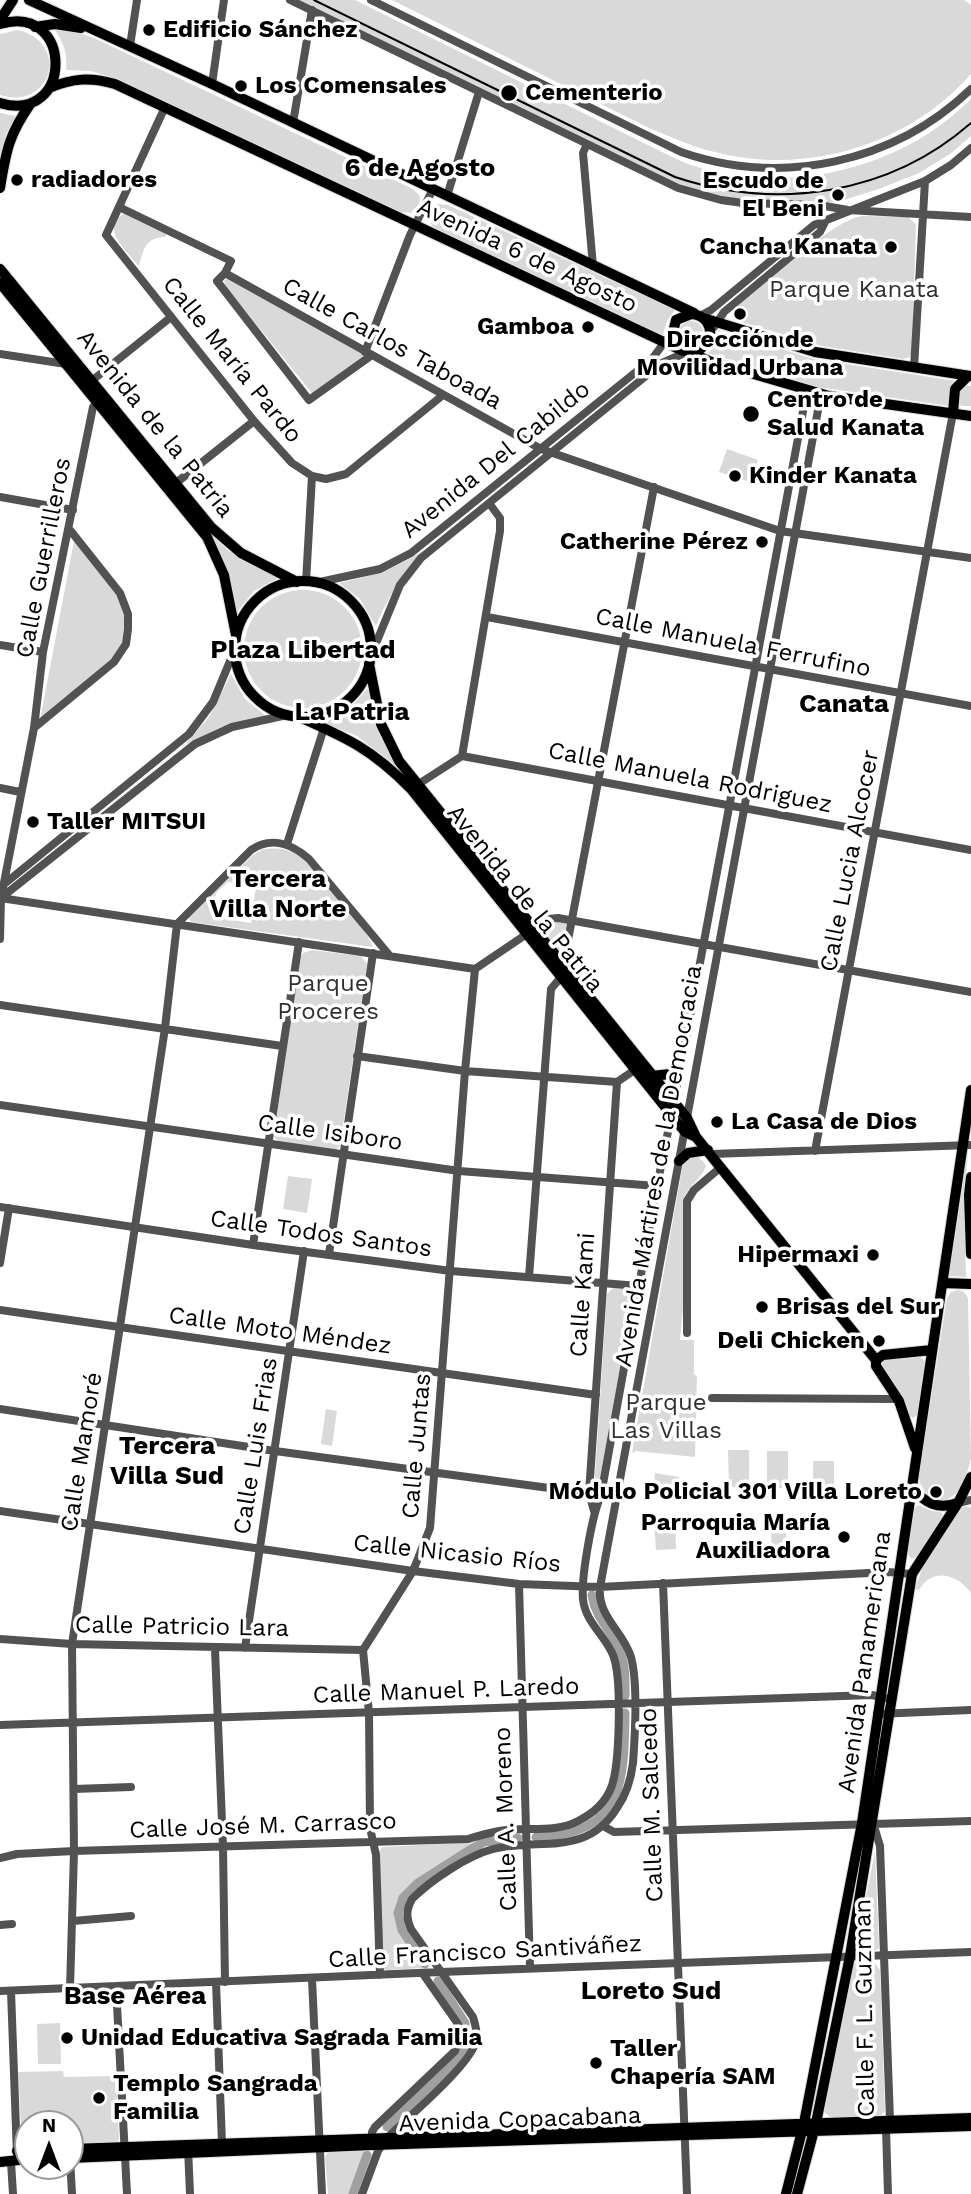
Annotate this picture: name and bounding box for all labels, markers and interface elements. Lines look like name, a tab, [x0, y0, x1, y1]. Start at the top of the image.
place label: Edificio Sánchez	[163, 16, 358, 44]
marker: Edificio Sánchez	[141, 22, 157, 38]
place label: Los Comensales	[255, 72, 447, 100]
marker: Los Comensales	[233, 78, 249, 94]
place label: Cementerio	[525, 79, 663, 107]
marker: Cementerio	[499, 83, 519, 103]
district label: 6 de Agosto	[345, 152, 495, 184]
place label: radiadores	[31, 166, 157, 194]
place label: Escudo de El Beni	[702, 167, 824, 223]
marker: radiadores	[9, 172, 25, 188]
marker: Escudo de El Beni	[830, 187, 846, 203]
street label: Avenida 6 de Agosto	[412, 192, 642, 320]
place label: Cancha Kanata	[699, 233, 877, 261]
marker: Cancha Kanata	[883, 239, 899, 255]
street label: Calle María Pardo	[156, 271, 308, 449]
street label: Calle Carlos Taboada	[277, 272, 507, 416]
park label: Parque Kanata	[769, 276, 939, 304]
marker: Dirección de Movilidad Urbana	[732, 306, 748, 322]
place label: Gamboa	[477, 313, 574, 341]
marker: Gamboa	[580, 319, 596, 335]
street label: Avenida de la Patria	[70, 324, 240, 524]
place label: Dirección de Movilidad Urbana	[637, 326, 843, 382]
street label: Avenida Del Cabildo	[396, 375, 596, 545]
place label: Centro de Salud Kanata	[767, 386, 924, 442]
marker: Centro de Salud Kanata	[741, 404, 761, 424]
street label: Calle Guerrilleros	[10, 455, 78, 661]
place label: Kinder Kanata	[749, 462, 917, 490]
marker: Kinder Kanata	[727, 468, 743, 484]
place label: Catherine Pérez	[560, 528, 748, 556]
marker: Catherine Pérez	[754, 534, 770, 550]
street label: Calle Manuela Ferrufino	[593, 602, 873, 684]
district label: Plaza Libertad	[210, 634, 396, 666]
district label: Canata	[799, 688, 889, 720]
district label: La Patria	[294, 696, 410, 728]
street label: Calle Manuela Rodriguez	[546, 736, 834, 820]
street label: Calle Lucia Alcocer	[814, 748, 886, 974]
street label: Avenida de la Patria	[440, 799, 610, 999]
place label: Taller MITSUI	[47, 808, 206, 836]
marker: Taller MITSUI	[25, 814, 41, 830]
district label: Tercera Villa Norte	[209, 863, 347, 924]
street label: Avenida Mártires de la Democracia	[609, 963, 709, 1369]
park label: Parque Proceres	[277, 970, 379, 1026]
place label: La Casa de Dios	[731, 1108, 917, 1136]
street label: Calle Isiboro	[256, 1109, 404, 1157]
marker: La Casa de Dios	[709, 1114, 725, 1130]
street label: Calle Todos Santos	[208, 1204, 434, 1264]
street label: Calle Kami	[564, 1232, 602, 1358]
place label: Hipermaxi	[737, 1241, 859, 1269]
marker: Hipermaxi	[865, 1247, 881, 1263]
place label: Brisas del Sur	[776, 1293, 940, 1321]
marker: Brisas del Sur	[754, 1299, 770, 1315]
street label: Calle Moto Méndez	[167, 1301, 393, 1361]
place label: Deli Chicken	[717, 1327, 865, 1355]
marker: Deli Chicken	[871, 1333, 887, 1349]
street label: Calle Luis Frias	[228, 1355, 284, 1537]
street label: Calle Mamoré	[55, 1370, 109, 1534]
street label: Calle Juntas	[396, 1372, 438, 1520]
park label: Parque Las Villas	[610, 1389, 722, 1445]
district label: Tercera Villa Sud	[110, 1430, 224, 1492]
place label: Módulo Policial 301 Villa Loreto	[548, 1478, 922, 1506]
marker: Módulo Policial 301 Villa Loreto	[928, 1484, 944, 1500]
place label: Parroquia María Auxiliadora	[641, 1509, 830, 1565]
street label: Calle Nicasio Ríos	[352, 1529, 562, 1579]
street label: Avenida Panamericana	[832, 1529, 898, 1795]
marker: Parroquia María Auxiliadora	[836, 1529, 852, 1545]
street label: Calle Patricio Lara	[75, 1611, 289, 1643]
street label: Calle Manuel P. Laredo	[312, 1672, 580, 1710]
street label: Calle M. Salcedo	[634, 1707, 670, 1903]
street label: Calle A. Moreno	[488, 1726, 524, 1912]
street label: Calle José M. Carrasco	[129, 1807, 397, 1845]
street label: Calle F. L. Guzman	[849, 1899, 881, 2117]
street label: Calle Francisco Santiváñez	[327, 1929, 643, 1975]
district label: Loreto Sud	[581, 1975, 721, 2007]
district label: Base Aérea	[64, 1980, 206, 2012]
place label: Unidad Educativa Sagrada Familia	[81, 2024, 482, 2052]
marker: Unidad Educativa Sagrada Familia	[59, 2030, 75, 2046]
place label: Taller Chapería SAM	[610, 2035, 776, 2091]
marker: Taller Chapería SAM	[588, 2055, 604, 2071]
place label: Templo Sangrada Familia	[113, 2070, 318, 2126]
marker: Templo Sangrada Familia	[91, 2090, 107, 2106]
street label: Avenida Copacabana	[398, 2101, 642, 2139]
north arrow	[14, 2110, 84, 2180]
text: N	[42, 2114, 56, 2137]

